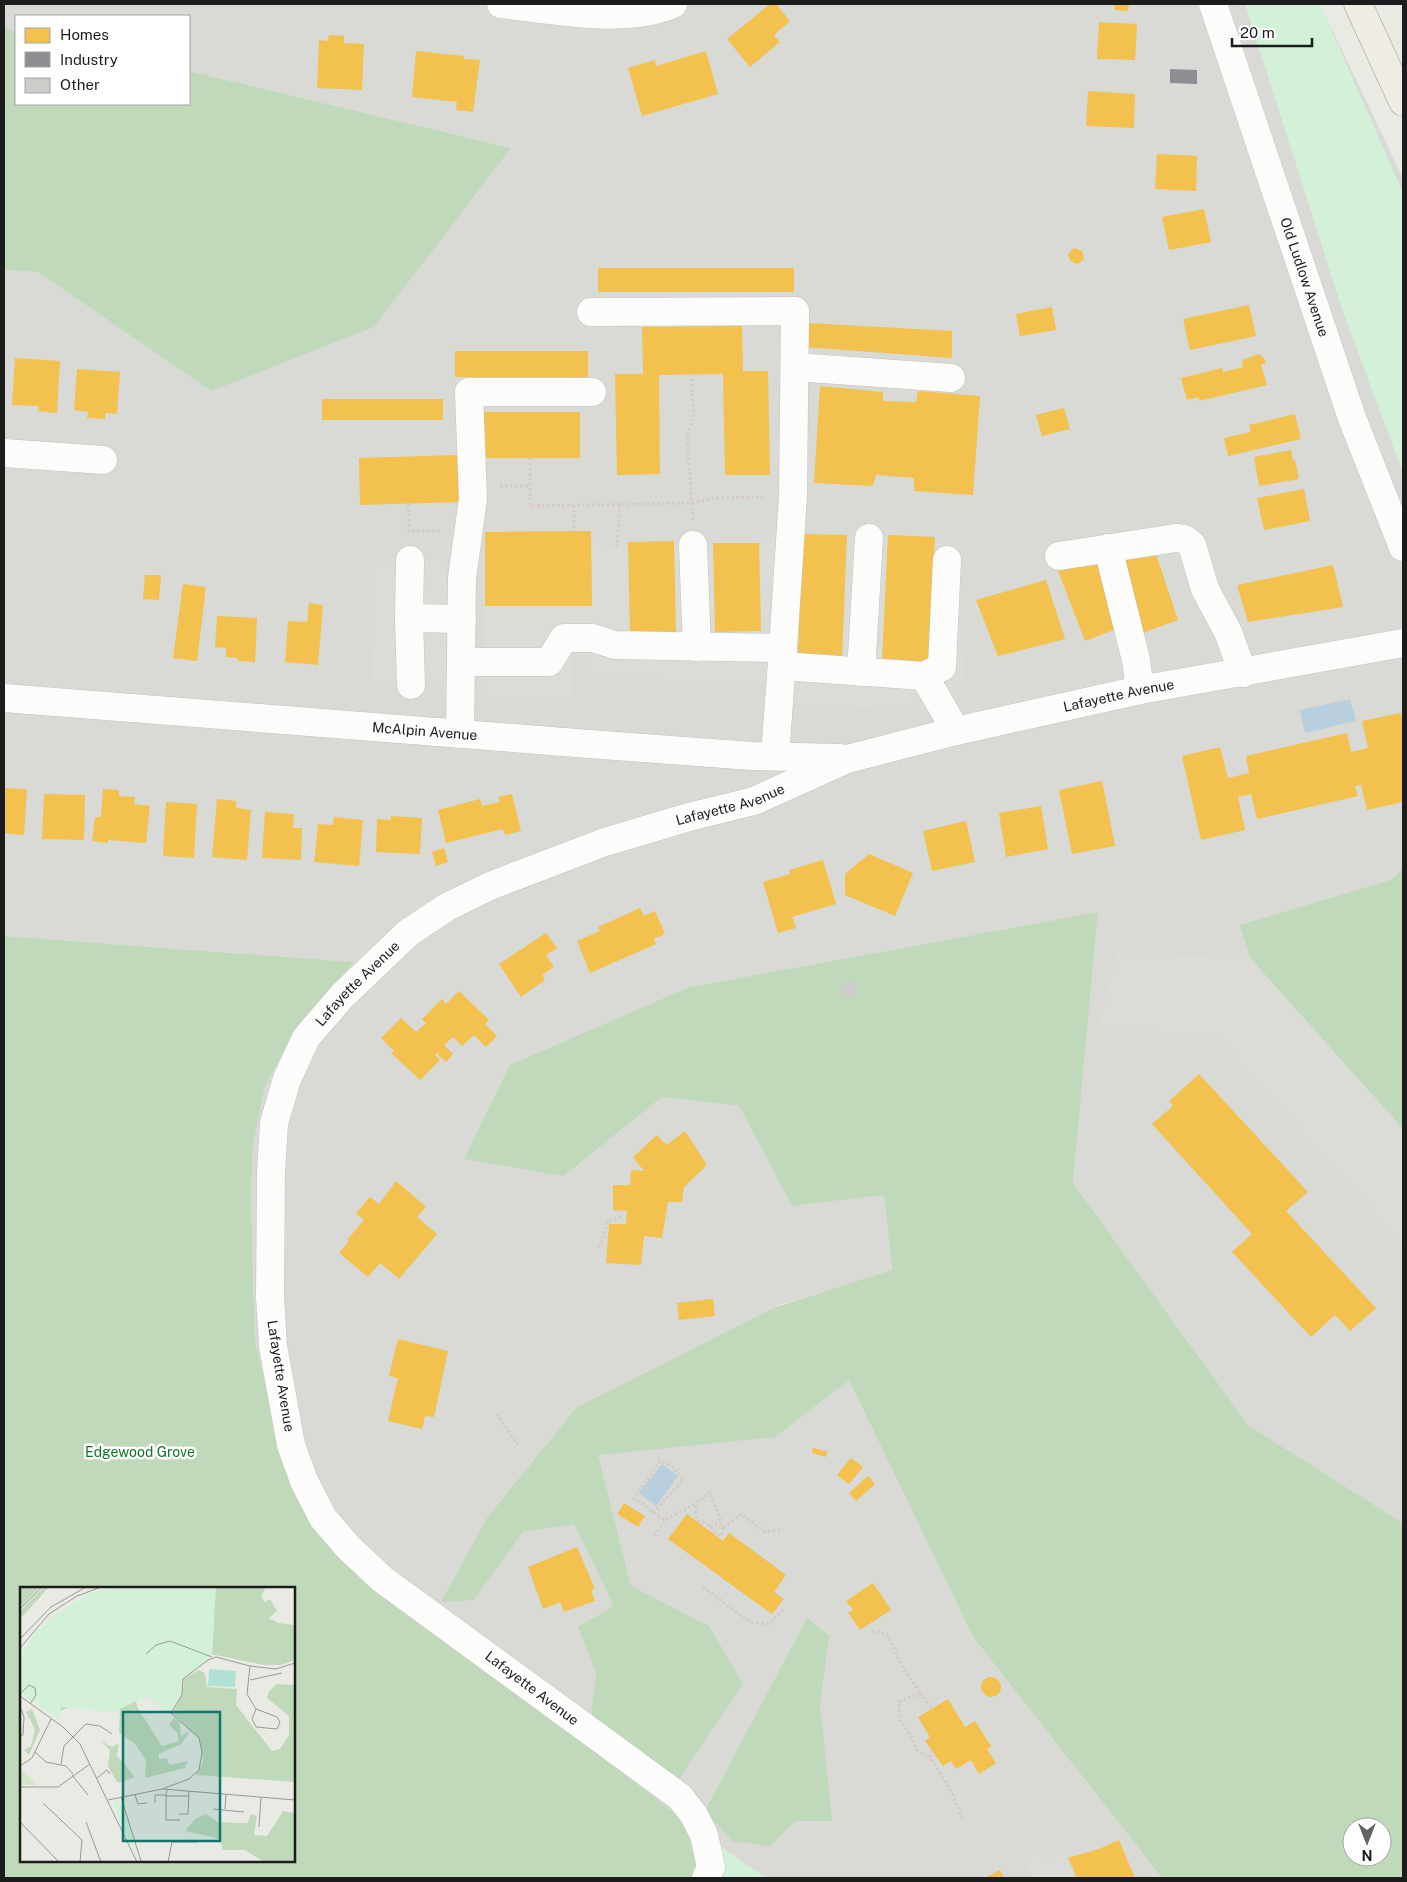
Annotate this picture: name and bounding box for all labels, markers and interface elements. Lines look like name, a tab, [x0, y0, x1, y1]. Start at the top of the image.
legend	[15, 15, 190, 105]
scale bar	[1232, 15, 1312, 47]
text: 20 m	[1240, 24, 1275, 41]
text: Homes	[60, 26, 109, 43]
text: Industry	[60, 51, 118, 68]
text: Other	[60, 76, 100, 93]
street label: Old Ludlow Avenue	[1277, 215, 1332, 339]
street label: Lafayette Avenue	[1062, 676, 1175, 715]
street label: McAlpin Avenue	[371, 719, 478, 743]
street label: Lafayette Avenue	[674, 780, 787, 829]
street label: Lafayette Avenue	[312, 938, 403, 1029]
street label: Lafayette Avenue	[264, 1319, 298, 1433]
park label: Edgewood Grove	[85, 1444, 195, 1460]
inset map	[20, 1587, 295, 1862]
street label: Lafayette Avenue	[482, 1648, 582, 1728]
north arrow	[1342, 1817, 1392, 1867]
text: N	[1362, 1847, 1372, 1863]

